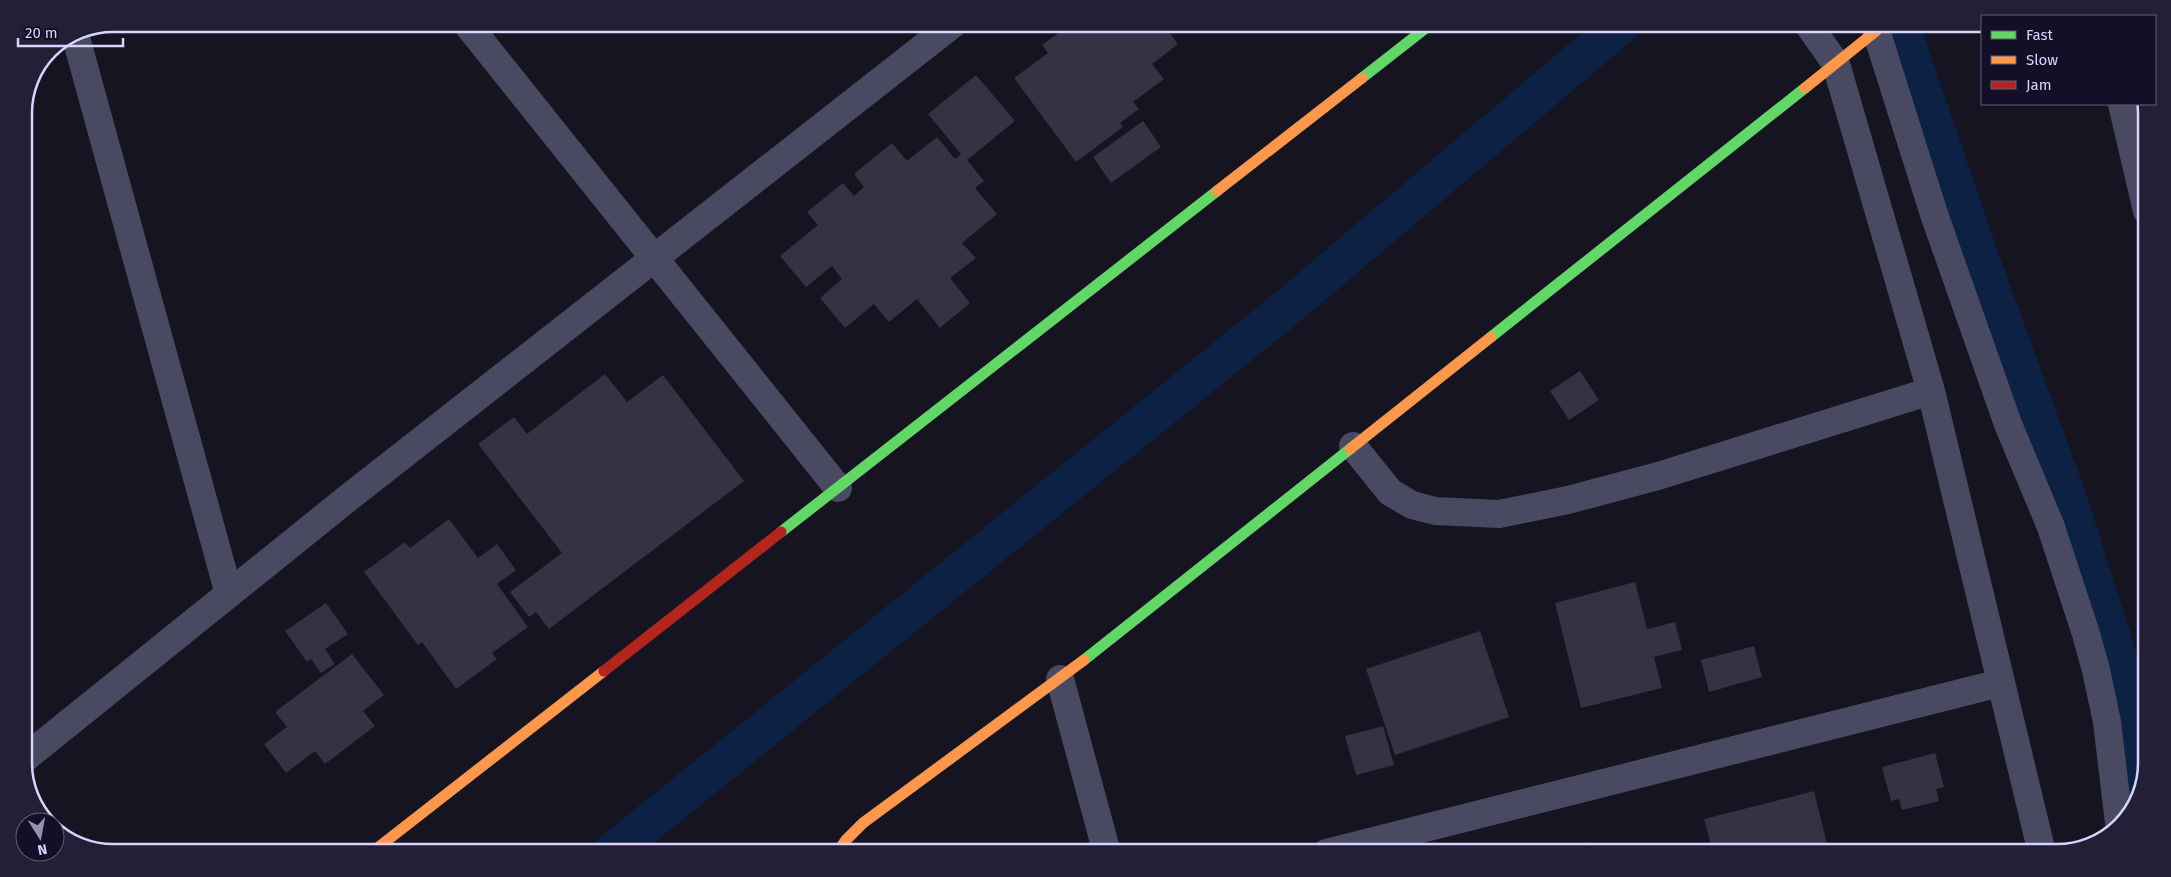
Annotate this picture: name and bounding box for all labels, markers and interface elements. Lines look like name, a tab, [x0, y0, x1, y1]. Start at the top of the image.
scale bar	[18, 15, 122, 47]
legend	[1981, 15, 2156, 105]
text: 20 m	[25, 24, 58, 42]
text: Fast	[2026, 26, 2053, 44]
text: Slow	[2026, 51, 2058, 69]
text: Jam	[2026, 76, 2052, 94]
north arrow	[15, 812, 65, 862]
text: N	[36, 840, 49, 859]

